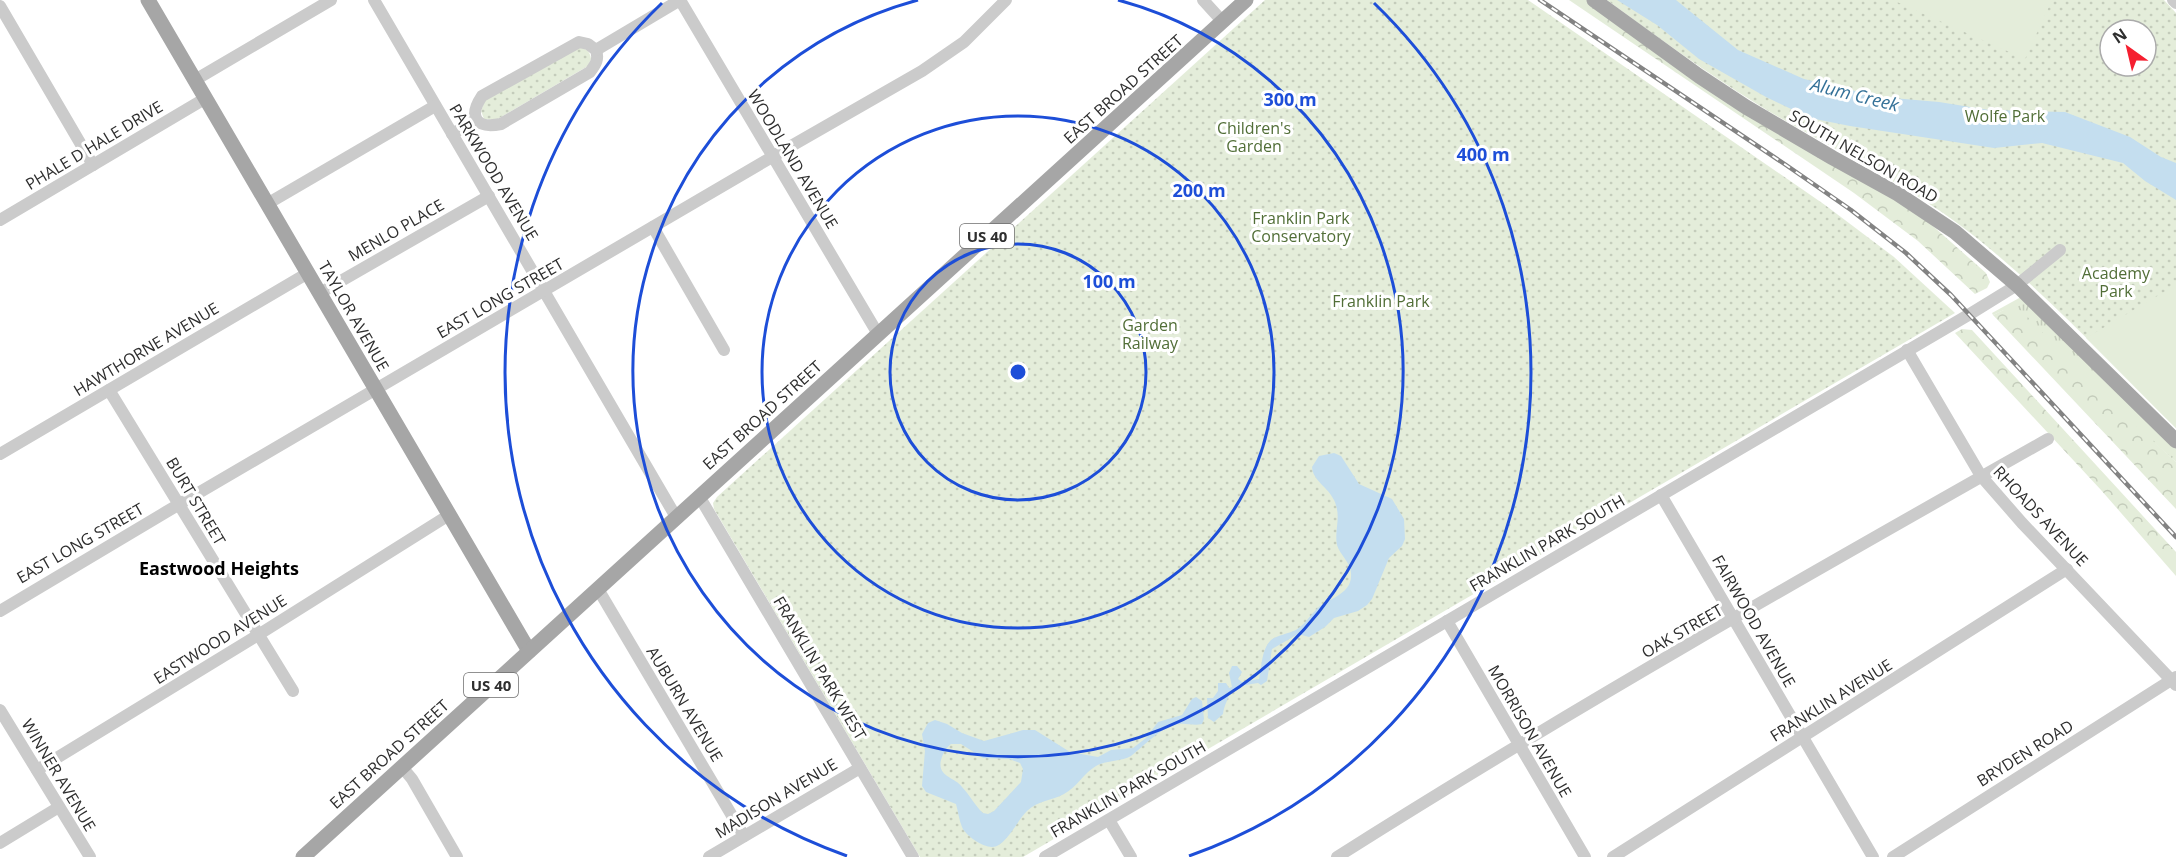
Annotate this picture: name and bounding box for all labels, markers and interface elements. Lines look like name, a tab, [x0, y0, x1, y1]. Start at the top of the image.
north arrow	[2098, 18, 2158, 78]
text: N	[2108, 23, 2131, 48]
street label: EAST BROAD STREET	[1059, 29, 1187, 148]
water label: Alum Creek	[1807, 71, 1903, 117]
street label: WOODLAND AVENUE	[743, 85, 843, 233]
text: 300 m	[1263, 87, 1317, 111]
street label: PHALE D HALE DRIVE	[21, 95, 167, 195]
street label: PARKWOOD AVENUE	[444, 99, 544, 245]
street label: SOUTH NELSON ROAD	[1786, 104, 1942, 208]
park label: Wolfe Park	[1965, 105, 2046, 127]
park label: Children's Garden	[1217, 117, 1291, 157]
text: 400 m	[1456, 142, 1510, 166]
text: 200 m	[1172, 178, 1226, 202]
street label: MENLO PLACE	[344, 194, 448, 266]
park label: Franklin Park Conservatory	[1251, 207, 1352, 247]
road number: US 40	[960, 224, 1014, 248]
street label: EAST LONG STREET	[432, 253, 568, 343]
street label: TAYLOR AVENUE	[314, 257, 394, 375]
park label: Academy Park	[2082, 262, 2151, 302]
text: 100 m	[1082, 269, 1136, 293]
park label: Franklin Park	[1332, 290, 1430, 312]
street label: HAWTHORNE AVENUE	[69, 297, 223, 401]
park label: Garden Railway	[1122, 314, 1179, 354]
street label: EAST BROAD STREET	[698, 355, 826, 474]
centre of rings	[1008, 362, 1028, 382]
street label: BURT STREET	[161, 453, 231, 549]
street label: RHOADS AVENUE	[1989, 461, 2093, 571]
street label: FRANKLIN PARK SOUTH	[1465, 489, 1629, 597]
street label: EAST LONG STREET	[12, 498, 148, 588]
street label: FAIRWOOD AVENUE	[1707, 551, 1801, 691]
district label: Eastwood Heights	[139, 556, 299, 580]
street label: EASTWOOD AVENUE	[149, 589, 291, 689]
street label: FRANKLIN PARK WEST	[768, 592, 872, 744]
street label: OAK STREET	[1637, 599, 1727, 663]
street label: AUBURN AVENUE	[642, 642, 728, 766]
street label: FRANKLIN AVENUE	[1766, 654, 1896, 746]
street label: MORRISON AVENUE	[1483, 661, 1577, 801]
road number: US 40	[464, 673, 518, 697]
street label: EAST BROAD STREET	[325, 694, 453, 813]
street label: WINNER AVENUE	[17, 715, 101, 835]
street label: BRYDEN ROAD	[1973, 715, 2077, 791]
street label: FRANKLIN PARK SOUTH	[1046, 735, 1210, 843]
street label: MADISON AVENUE	[711, 753, 841, 843]

